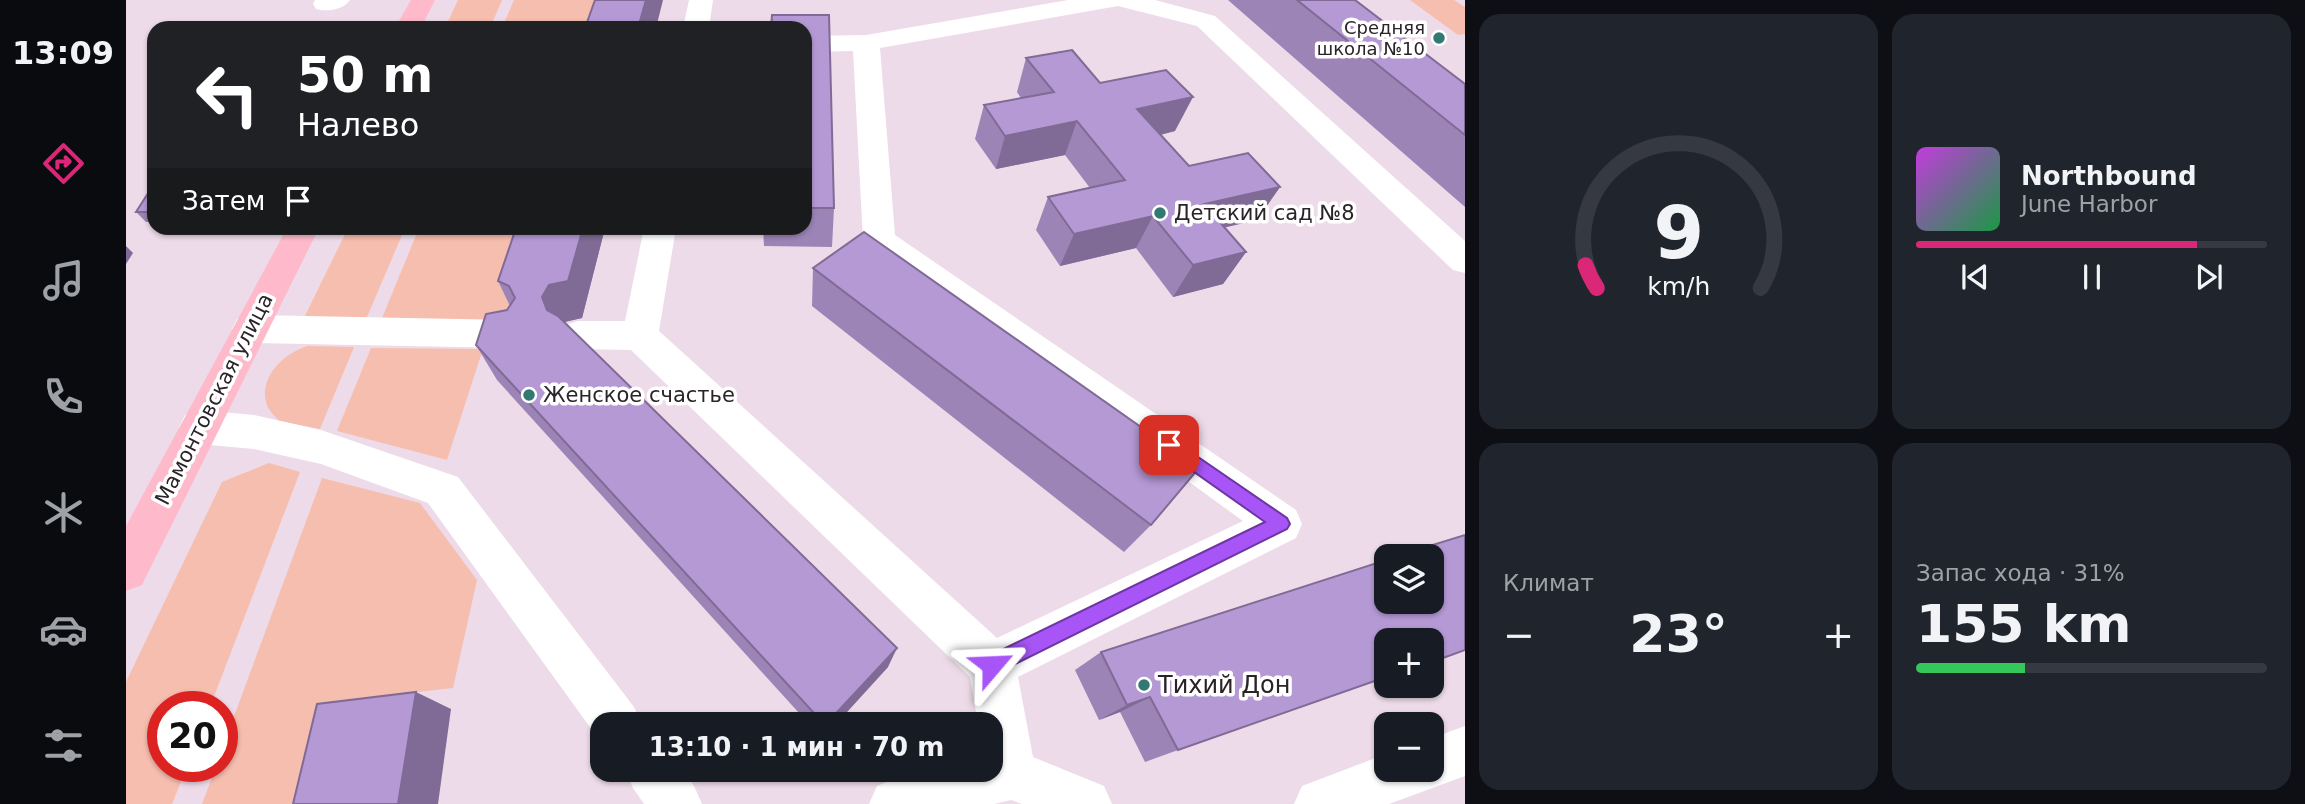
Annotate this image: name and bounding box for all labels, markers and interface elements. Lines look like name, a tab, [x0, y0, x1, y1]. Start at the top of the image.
place label: Средняя школа №10	[1317, 17, 1425, 59]
marker: Средняя школа №10	[1431, 30, 1447, 46]
text: 13:09	[12, 34, 114, 72]
text: 50 m	[297, 47, 433, 104]
icon: left	[182, 49, 273, 140]
text: Налево	[297, 106, 419, 144]
icon: directions	[39, 139, 88, 188]
text: Northbound	[2021, 161, 2197, 191]
icon: arrive	[279, 182, 317, 220]
text: Затем	[182, 186, 265, 216]
text: 9	[1653, 190, 1704, 275]
text: June Harbor	[2021, 191, 2157, 217]
place label: Детский сад №8	[1174, 201, 1355, 225]
marker: Детский сад №8	[1152, 205, 1168, 221]
icon: music	[39, 256, 88, 305]
icon: previous	[1956, 258, 1994, 296]
icon: pause	[2073, 258, 2111, 296]
icon: next	[2190, 258, 2228, 296]
text: km/h	[1647, 272, 1710, 301]
street label: Мамонтовская улица	[150, 289, 278, 509]
icon: phone	[39, 372, 88, 421]
place label: Женское счастье	[543, 383, 735, 407]
marker: Женское счастье	[521, 387, 537, 403]
pin	[1139, 415, 1199, 475]
icon: arrive	[1150, 426, 1188, 464]
icon: climate	[39, 488, 88, 537]
map controls	[1374, 544, 1444, 782]
button: layers	[1374, 544, 1444, 614]
text: Запас хода · 31%	[1916, 560, 2125, 586]
text: Климат	[1503, 570, 1594, 596]
text: 155 km	[1916, 594, 2131, 654]
text: 23°	[1629, 604, 1728, 664]
icon: car	[39, 605, 88, 654]
text: −	[1503, 613, 1535, 657]
text: +	[1822, 613, 1854, 657]
position arrow	[955, 628, 1029, 702]
button: +	[1374, 628, 1444, 698]
place label: Тихий Дон	[1157, 671, 1290, 699]
marker: Тихий Дон	[1136, 677, 1152, 693]
speed limit sign: 20	[147, 691, 238, 782]
button: −	[1374, 712, 1444, 782]
icon: filters	[39, 721, 88, 770]
text: 13:10 · 1 мин · 70 m	[649, 732, 944, 762]

